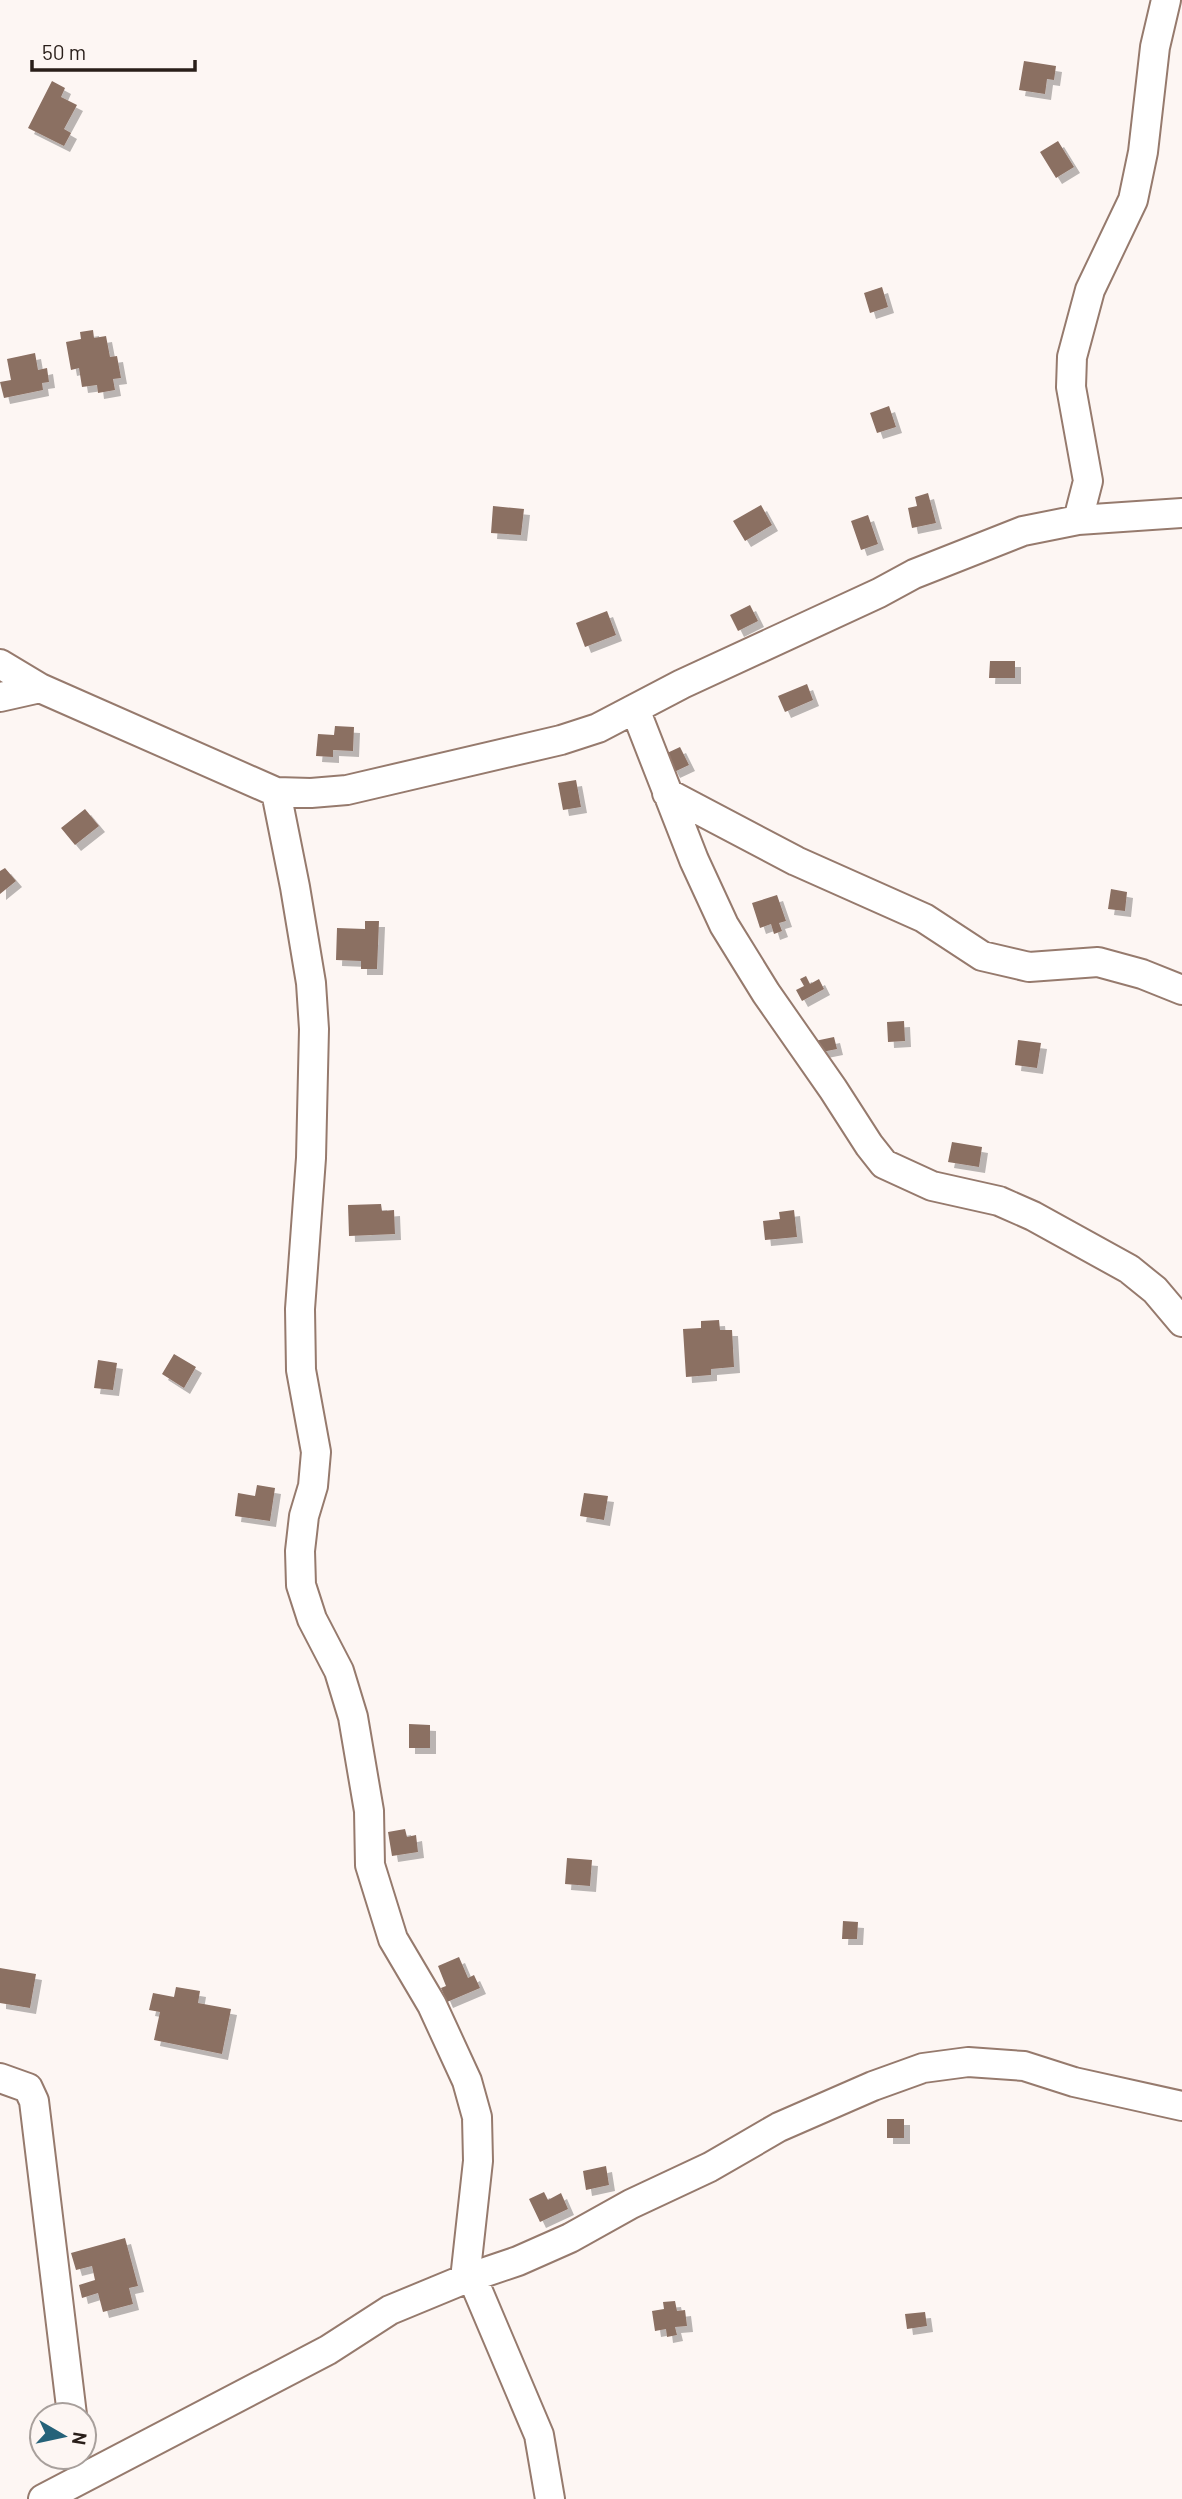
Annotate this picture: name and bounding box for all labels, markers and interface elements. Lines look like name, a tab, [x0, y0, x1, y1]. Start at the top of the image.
scale bar	[32, 28, 194, 72]
text: 50 m	[42, 39, 86, 64]
north arrow	[28, 2401, 98, 2471]
text: N	[68, 2431, 93, 2447]

